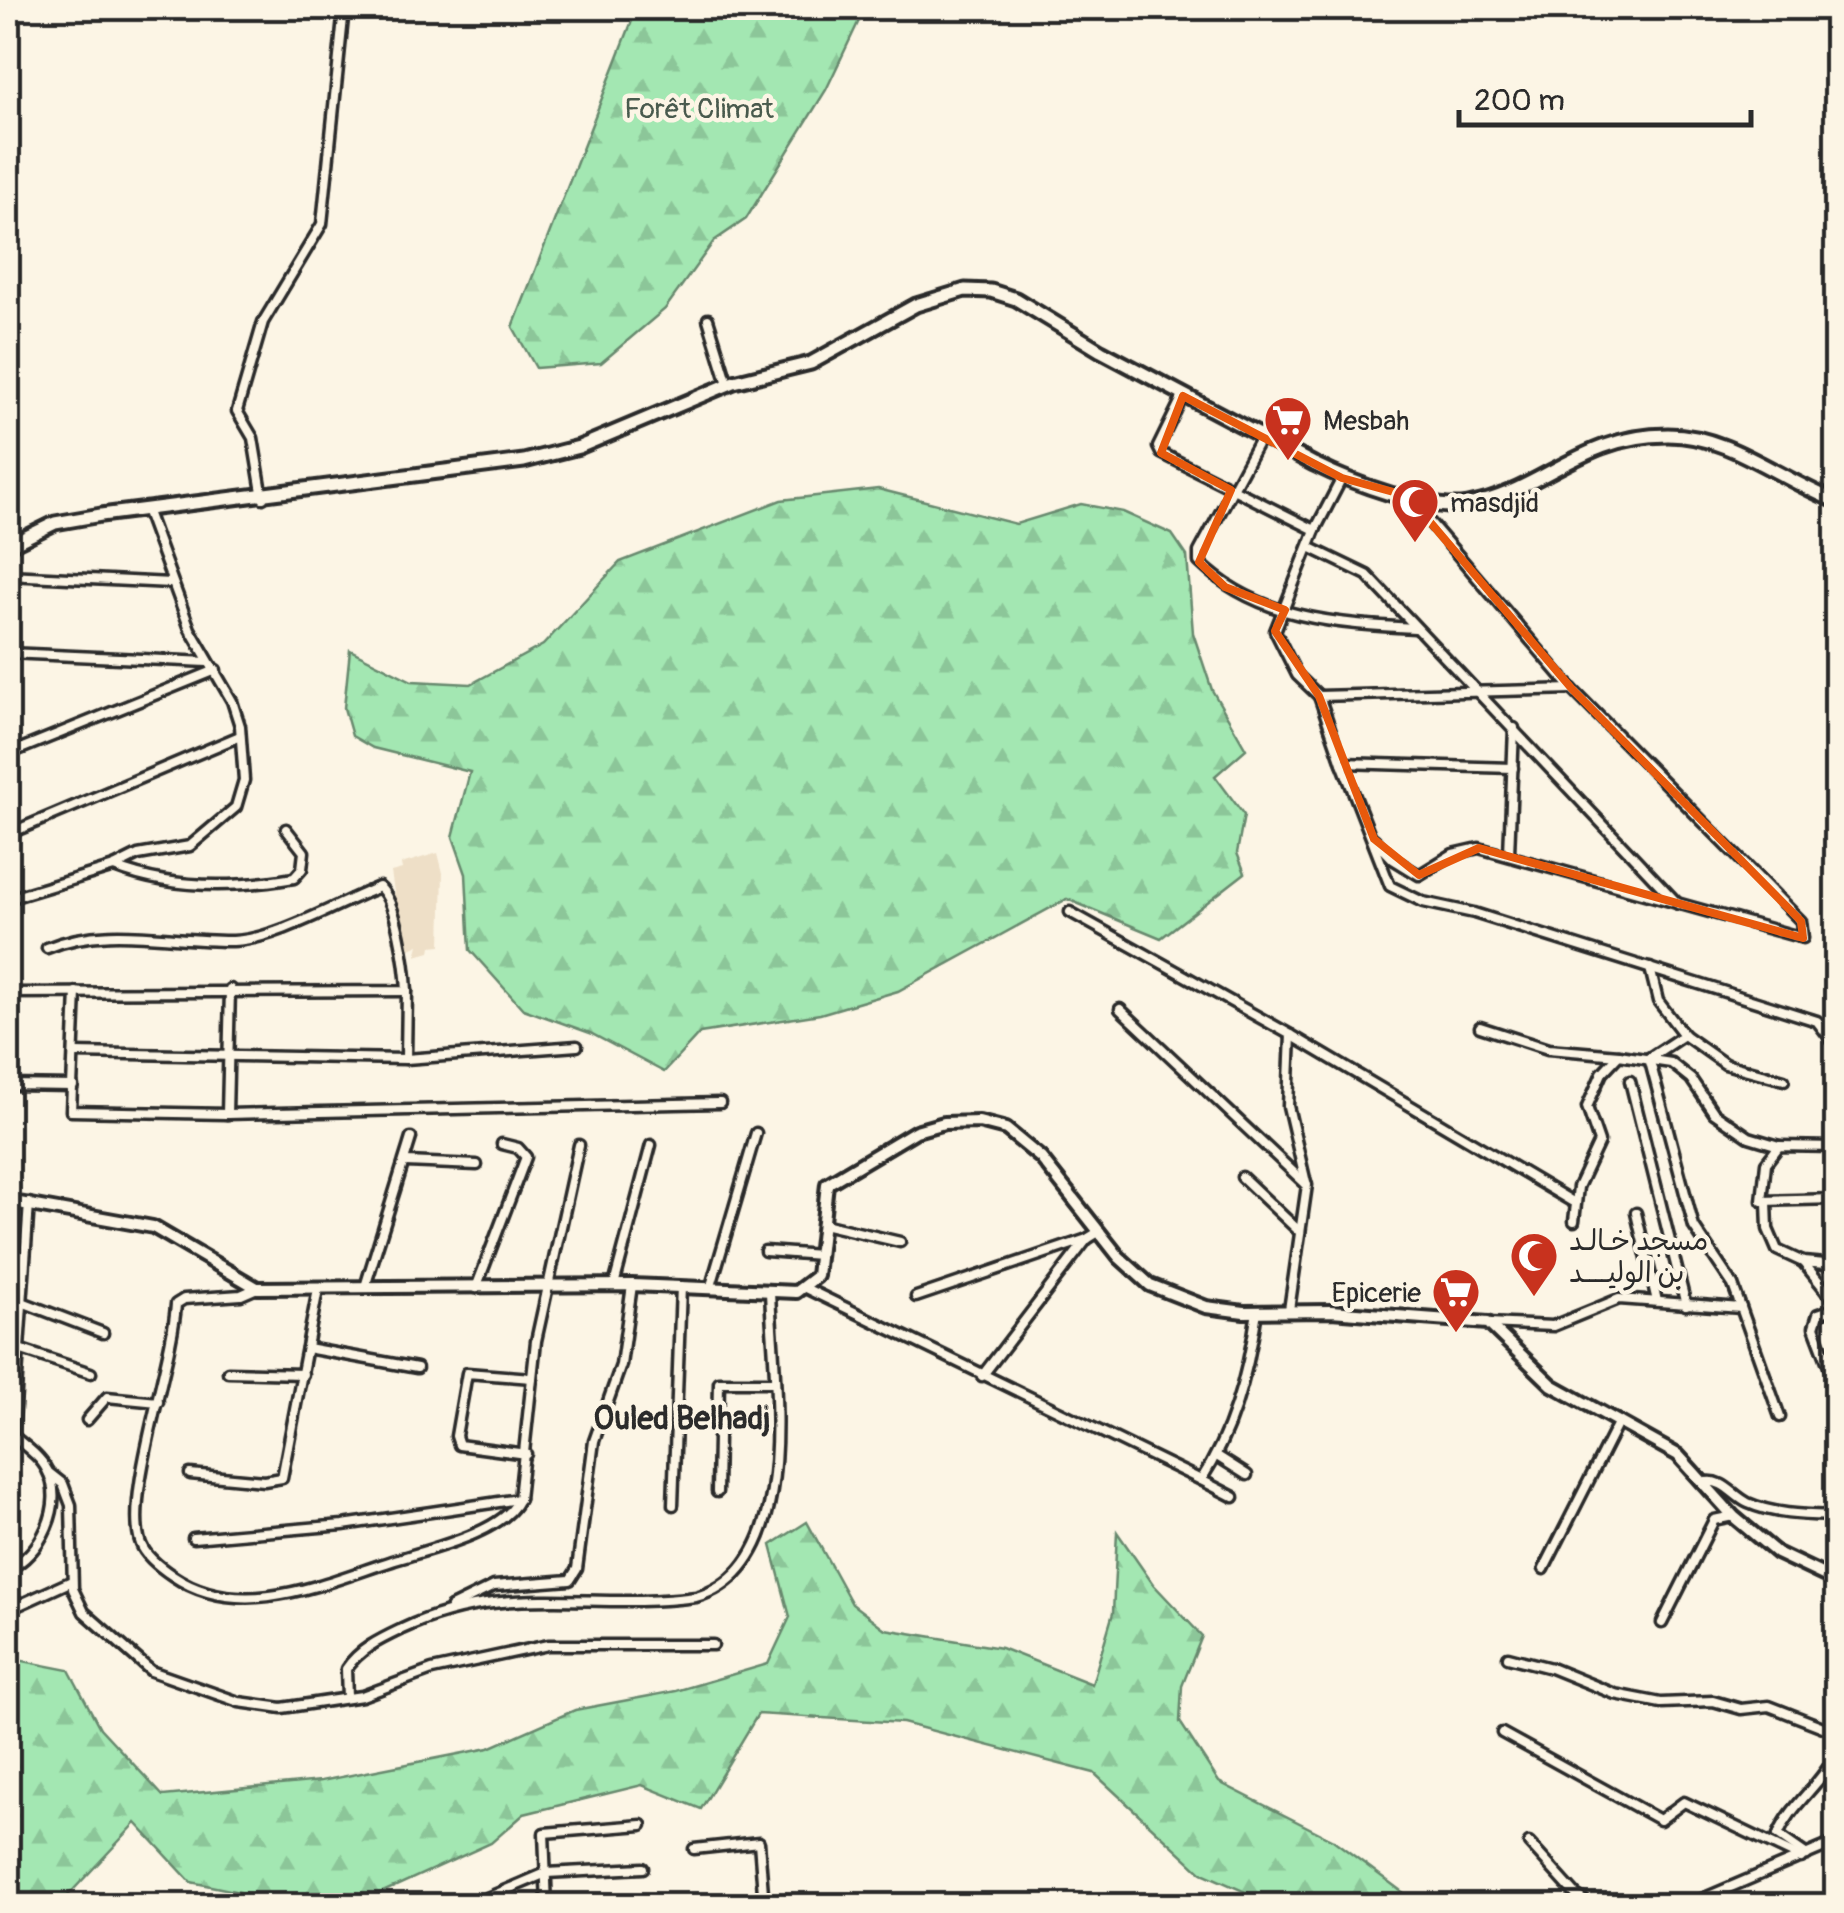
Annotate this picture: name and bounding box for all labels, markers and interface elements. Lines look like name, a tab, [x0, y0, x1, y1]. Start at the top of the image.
scale bar	[1459, 65, 1752, 127]
text: 200 m	[1474, 82, 1565, 119]
park label: Forêt Climat	[624, 92, 774, 127]
supermarket icon: Mesbah	[1262, 394, 1314, 462]
place label: Mesbah	[1323, 404, 1409, 439]
mosque icon: masdjid	[1389, 476, 1441, 544]
place label: masdjid	[1450, 486, 1539, 521]
place label: مسجد خـالـد بن الوليــــد	[1569, 1224, 1708, 1291]
mosque icon: مسجد خـالـد بن الوليــــد	[1508, 1230, 1560, 1298]
supermarket icon: Epicerie	[1430, 1266, 1482, 1334]
place label: Epicerie	[1331, 1276, 1421, 1311]
district label: Ouled Belhadj	[594, 1399, 770, 1439]

